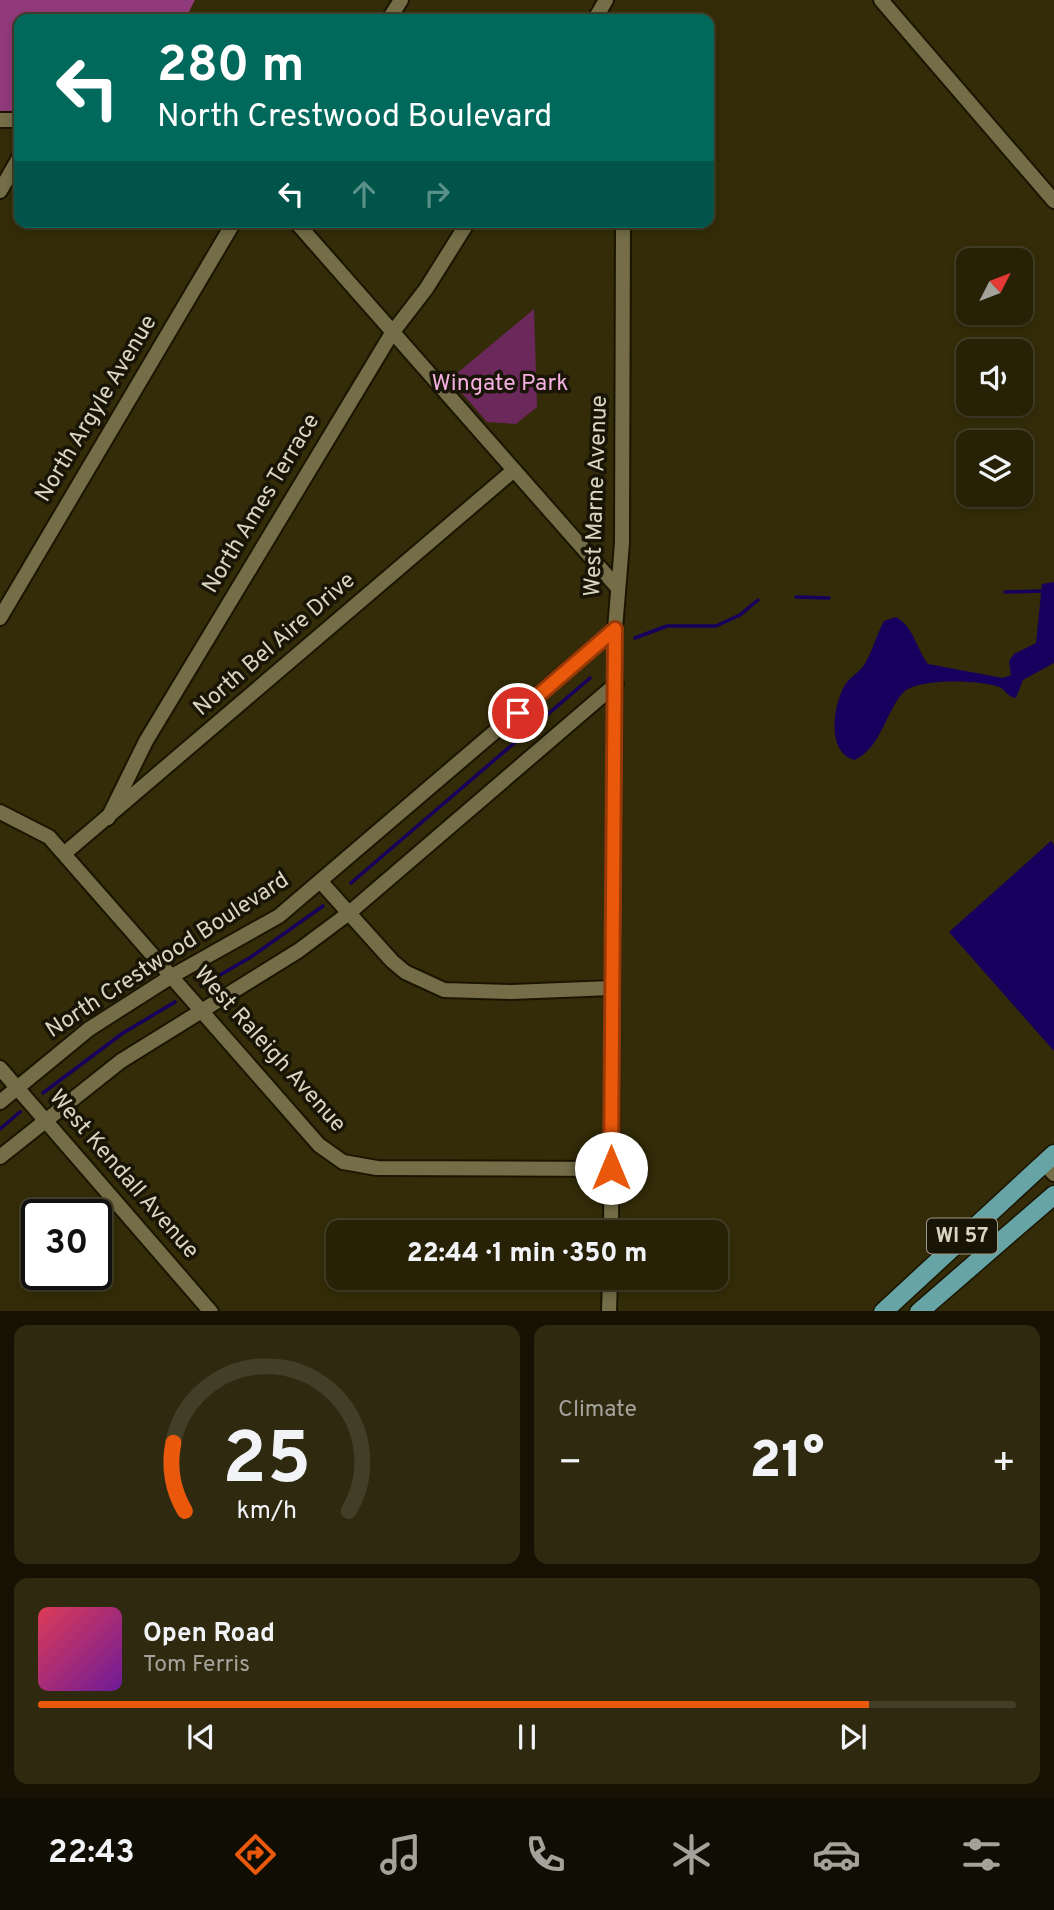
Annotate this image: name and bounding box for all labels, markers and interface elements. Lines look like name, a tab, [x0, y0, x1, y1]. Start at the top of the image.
text: 280 m	[157, 37, 304, 99]
icon: left	[42, 42, 133, 133]
text: North Crestwood Boulevard	[157, 98, 552, 138]
icon: left	[272, 175, 310, 213]
icon: ahead	[345, 175, 383, 213]
icon: right	[418, 175, 456, 213]
north arrow	[956, 248, 1032, 326]
map controls	[956, 248, 1033, 507]
street label: North Argyle Avenue	[30, 310, 164, 508]
button: sound	[956, 339, 1033, 416]
park label: Wingate Park	[431, 370, 569, 399]
street label: West Marne Avenue	[579, 395, 615, 597]
street label: North Ames Terrace	[197, 409, 327, 599]
button: layers	[956, 430, 1033, 507]
street label: North Bel Aire Drive	[188, 567, 362, 723]
pin	[488, 683, 548, 743]
icon: arrive	[499, 694, 537, 732]
street label: North Crestwood Boulevard	[41, 866, 295, 1046]
street label: West Raleigh Avenue	[187, 961, 351, 1139]
street label: West Kendall Avenue	[42, 1084, 204, 1266]
position arrow	[574, 1131, 648, 1205]
speed limit sign: 30	[21, 1199, 112, 1290]
road number: WI 57	[927, 1218, 997, 1254]
text: 22:44 · 1 min · 350 m	[407, 1238, 647, 1271]
text: Climate	[558, 1396, 637, 1425]
text: 25	[223, 1417, 312, 1509]
text: 21°	[750, 1430, 824, 1496]
text: −	[558, 1440, 583, 1489]
text: +	[991, 1440, 1016, 1489]
text: km/h	[237, 1495, 297, 1527]
text: Open Road	[143, 1618, 275, 1651]
text: Tom Ferris	[143, 1651, 250, 1680]
icon: previous	[182, 1718, 220, 1756]
icon: pause	[508, 1718, 546, 1756]
icon: next	[834, 1718, 872, 1756]
icon: directions	[231, 1830, 280, 1879]
icon: music	[376, 1830, 425, 1879]
icon: phone	[521, 1830, 570, 1879]
icon: climate	[667, 1830, 716, 1879]
icon: car	[812, 1830, 861, 1879]
icon: filters	[957, 1830, 1006, 1879]
text: 22:43	[48, 1834, 135, 1874]

